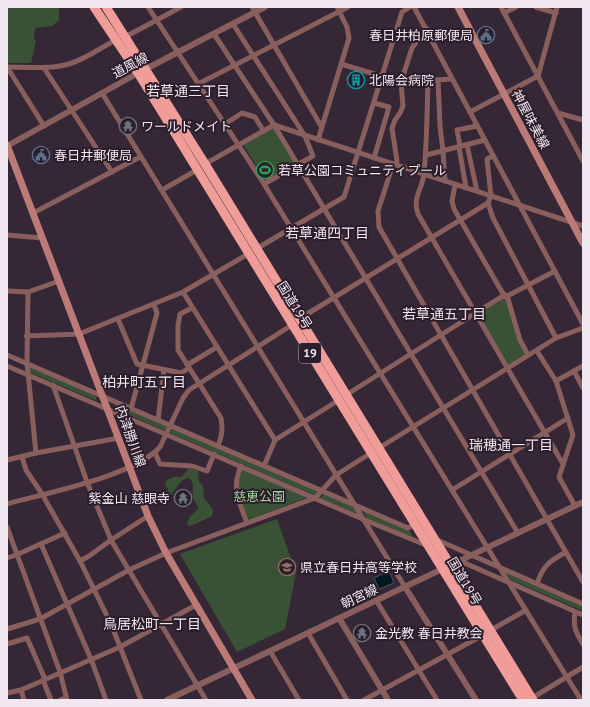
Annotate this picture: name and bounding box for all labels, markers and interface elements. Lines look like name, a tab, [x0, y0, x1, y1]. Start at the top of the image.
public building icon: 春日井柏原郵便局	[476, 25, 496, 45]
place label: 春日井柏原郵便局	[369, 27, 473, 44]
street label: 道風線	[109, 49, 151, 82]
building icon: 北陽会病院	[346, 70, 366, 90]
place label: 北陽会病院	[369, 72, 434, 89]
district label: 若草通三丁目	[146, 82, 230, 100]
street label: 神屋味美線	[508, 87, 553, 152]
temple icon: ワールドメイト	[118, 116, 138, 136]
place label: ワールドメイト	[141, 118, 232, 135]
public building icon: 春日井郵便局	[31, 145, 51, 165]
place label: 春日井郵便局	[54, 147, 132, 164]
sports icon: 若草公園コミュニティプール	[255, 160, 275, 180]
place label: 若草公園コミュニティプール	[278, 162, 446, 179]
district label: 若草通四丁目	[285, 224, 369, 242]
street label: 国道19号	[273, 278, 316, 332]
district label: 若草通五丁目	[402, 305, 486, 323]
road number: 19	[299, 343, 321, 363]
district label: 柏井町五丁目	[102, 373, 186, 391]
street label: 内津勝川線	[111, 403, 150, 470]
district label: 瑞穂通一丁目	[469, 436, 553, 454]
temple icon: 紫金山 慈眼寺	[173, 488, 193, 508]
park label: 慈恵公園	[233, 488, 285, 505]
place label: 紫金山 慈眼寺	[89, 490, 170, 507]
street label: 国道19号	[444, 554, 486, 608]
school or university icon: 県立春日井高等学校	[277, 557, 297, 577]
place label: 県立春日井高等学校	[300, 559, 417, 576]
street label: 朝宮線	[338, 581, 380, 612]
district label: 鳥居松町一丁目	[103, 615, 201, 633]
temple icon: 金光教 春日井教会	[352, 623, 372, 643]
place label: 金光教 春日井教会	[375, 625, 482, 642]

